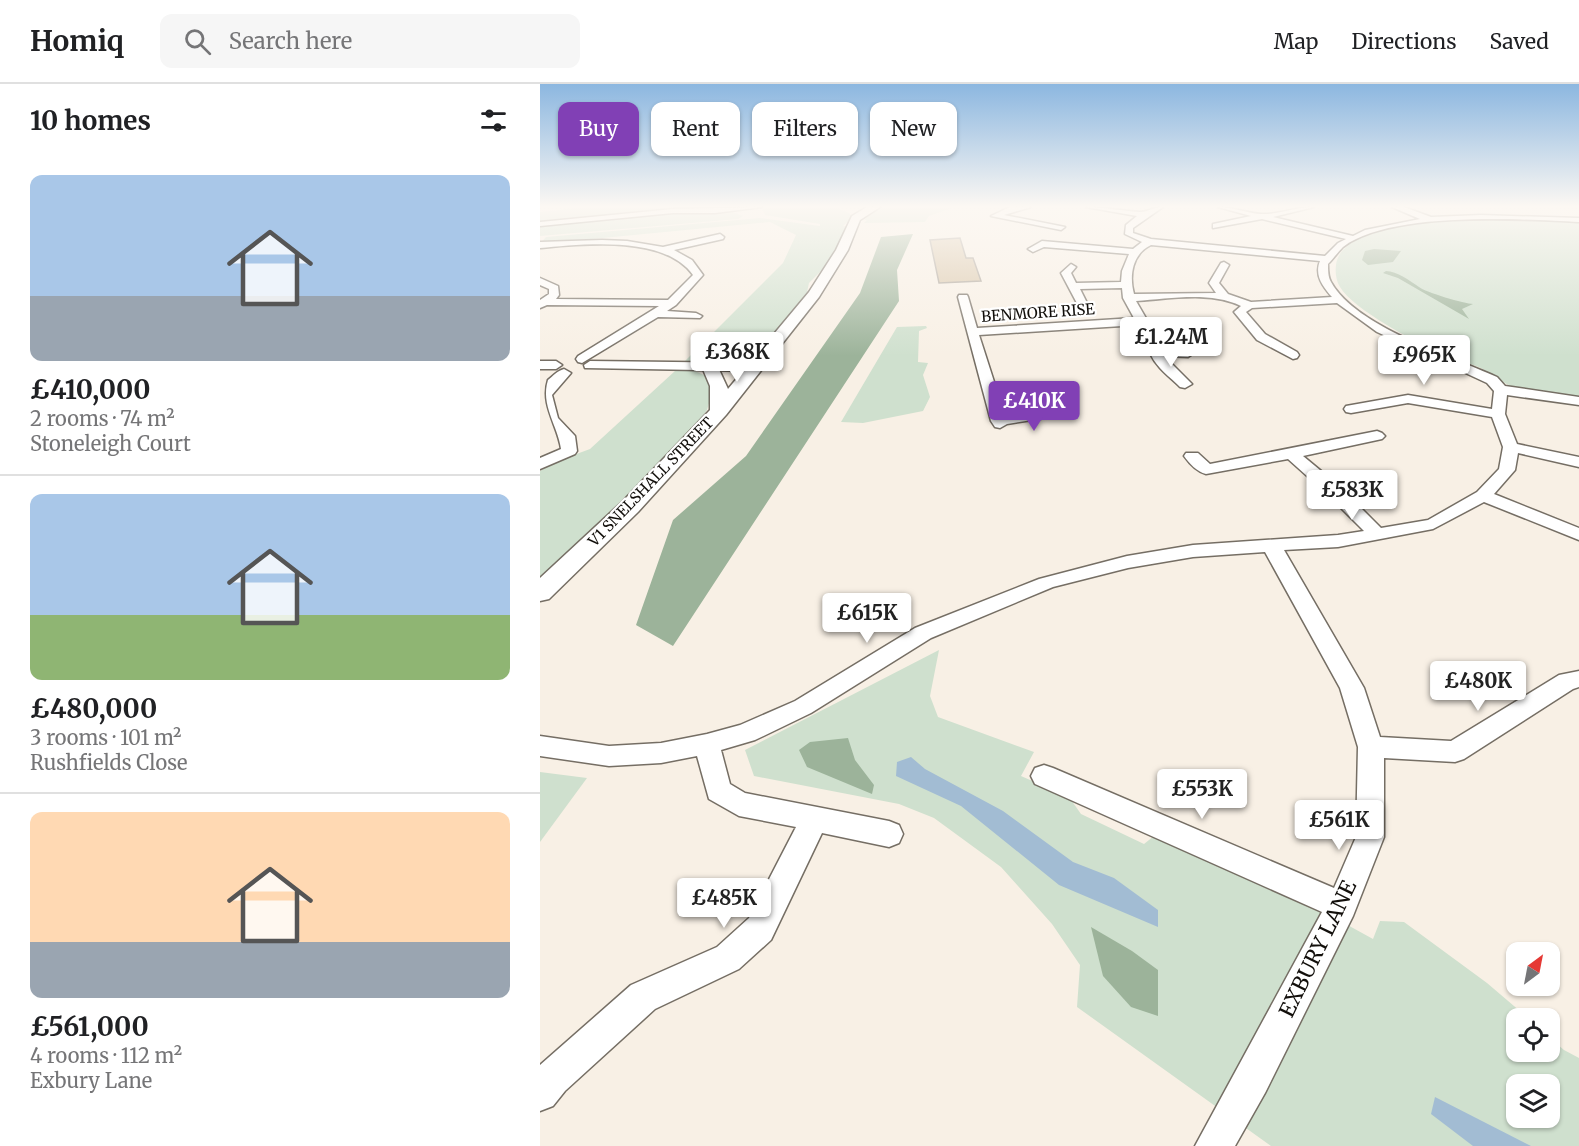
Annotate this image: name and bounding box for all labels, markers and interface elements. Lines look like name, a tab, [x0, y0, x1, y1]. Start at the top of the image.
search box	[160, 14, 580, 68]
text: Homiq	[30, 23, 124, 59]
icon: search	[181, 25, 214, 58]
text: Search here	[229, 27, 352, 55]
text: Map	[1274, 28, 1318, 55]
text: Directions	[1351, 28, 1456, 55]
text: Saved	[1489, 28, 1549, 55]
chip: Buy	[558, 102, 639, 156]
chip: Rent	[651, 102, 740, 156]
chip: Filters	[752, 102, 858, 156]
chip: New	[870, 102, 957, 156]
text: 10 homes	[30, 104, 151, 137]
icon: filters	[477, 104, 510, 137]
icon: home	[216, 214, 324, 322]
street label: BENMORE RISE	[981, 299, 1096, 326]
pin: £1.24M	[1122, 317, 1220, 368]
text: £1.24M	[1134, 324, 1208, 349]
pin: £368K	[695, 332, 779, 383]
pin: £965K	[1382, 335, 1466, 386]
text: £368K	[705, 339, 770, 364]
text: £965K	[1392, 342, 1456, 367]
text: £410,000	[30, 373, 151, 406]
pin: £410K	[992, 381, 1076, 432]
text: £410K	[1003, 388, 1065, 413]
text: 2 rooms · 74 m²	[30, 406, 175, 431]
street label: V1 SNELSHALL STREET	[583, 413, 718, 551]
text: Stoneleigh Court	[30, 431, 191, 456]
pin: £583K	[1310, 470, 1394, 521]
text: £583K	[1320, 477, 1384, 502]
icon: home	[216, 533, 324, 641]
pin: £615K	[825, 593, 909, 644]
text: £615K	[836, 600, 898, 625]
pin: £480K	[1436, 661, 1520, 712]
text: £480K	[1444, 668, 1512, 693]
text: £480,000	[30, 692, 157, 725]
text: 3 rooms · 101 m²	[30, 725, 181, 750]
text: Rushfields Close	[30, 750, 187, 775]
pin: £553K	[1160, 769, 1244, 820]
text: £553K	[1171, 776, 1233, 801]
pin: £561K	[1297, 800, 1381, 851]
text: £561K	[1309, 807, 1369, 832]
icon: home	[216, 851, 324, 959]
street label: EXBURY LANE	[1273, 875, 1363, 1022]
pin: £485K	[682, 878, 766, 929]
text: £485K	[691, 885, 757, 910]
north arrow	[1506, 942, 1560, 996]
map controls	[1506, 942, 1560, 1128]
button: locate	[1506, 1008, 1560, 1062]
text: £561,000	[30, 1010, 149, 1043]
text: 4 rooms · 112 m²	[30, 1043, 182, 1068]
text: Exbury Lane	[30, 1068, 152, 1093]
button: layers	[1506, 1074, 1560, 1128]

